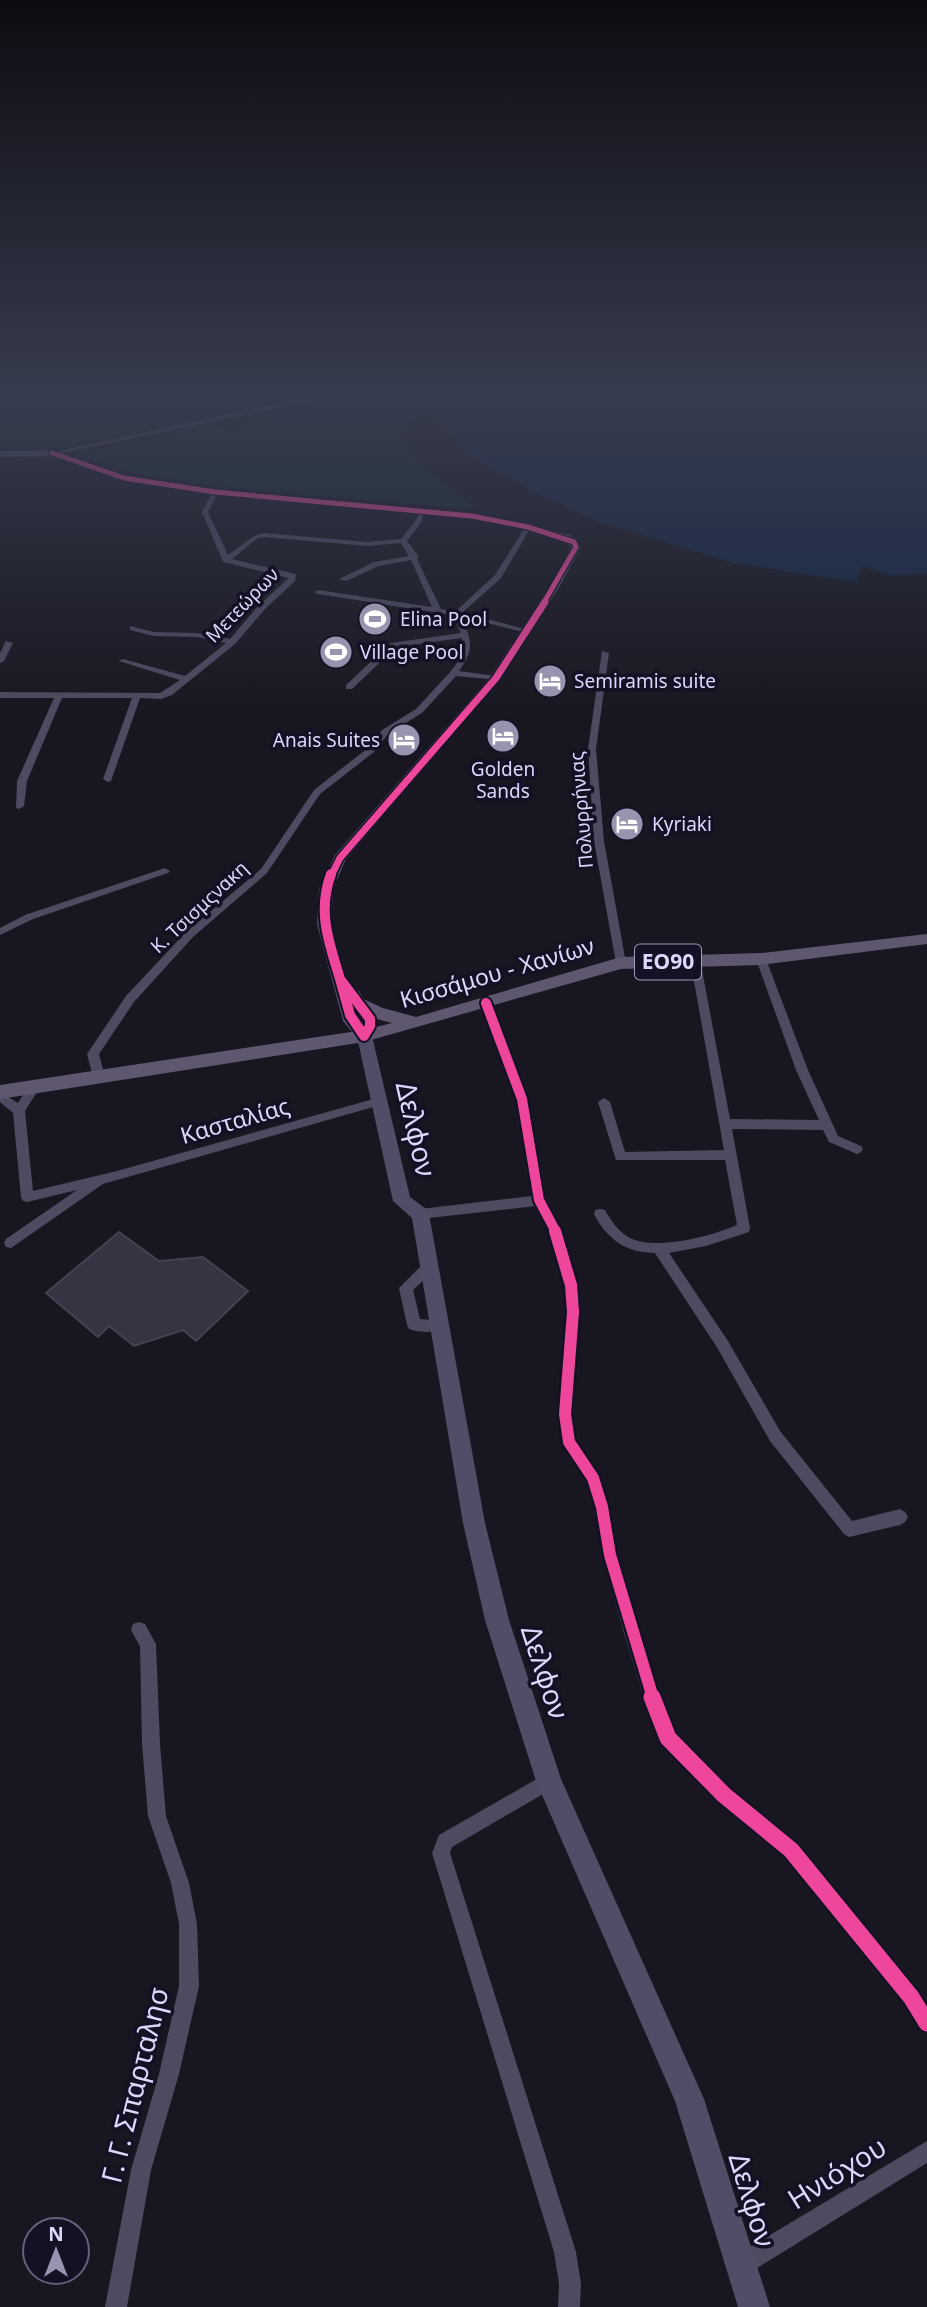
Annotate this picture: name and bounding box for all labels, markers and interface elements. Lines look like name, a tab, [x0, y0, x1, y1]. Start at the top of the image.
street label: Μετεώρων	[200, 562, 284, 648]
sports icon: Elina Pool	[356, 600, 394, 638]
place label: Elina Pool	[400, 606, 487, 632]
sports icon: Village Pool	[317, 633, 355, 671]
place label: Village Pool	[360, 639, 464, 665]
hotel icon: Semiramis suite	[531, 662, 569, 700]
place label: Semiramis suite	[574, 668, 716, 694]
hotel icon: Golden Sands	[484, 717, 522, 755]
hotel icon: Anais Suites	[385, 721, 423, 759]
place label: Anais Suites	[273, 727, 380, 753]
street label: Πολυρρήνιας	[563, 751, 599, 869]
place label: Golden Sands	[471, 756, 535, 804]
hotel icon: Kyriaki	[608, 805, 646, 843]
place label: Kyriaki	[652, 811, 712, 837]
street label: Κ. Τσισμςνακη	[145, 855, 253, 959]
street label: Κισσάμου - Χανίων	[396, 929, 598, 1015]
road number: ΕΟ90	[635, 944, 701, 979]
street label: Δελφον	[388, 1078, 446, 1180]
street label: Κασταλίας	[176, 1089, 293, 1151]
street label: Δελφον	[513, 1620, 579, 1723]
street label: Γ. Γ. Σπαρταλησ	[91, 1983, 177, 2187]
street label: Ηνιόχου	[780, 2127, 893, 2217]
street label: Δελφον	[721, 2148, 785, 2251]
north arrow	[21, 2216, 91, 2286]
text: N	[48, 2221, 64, 2247]

